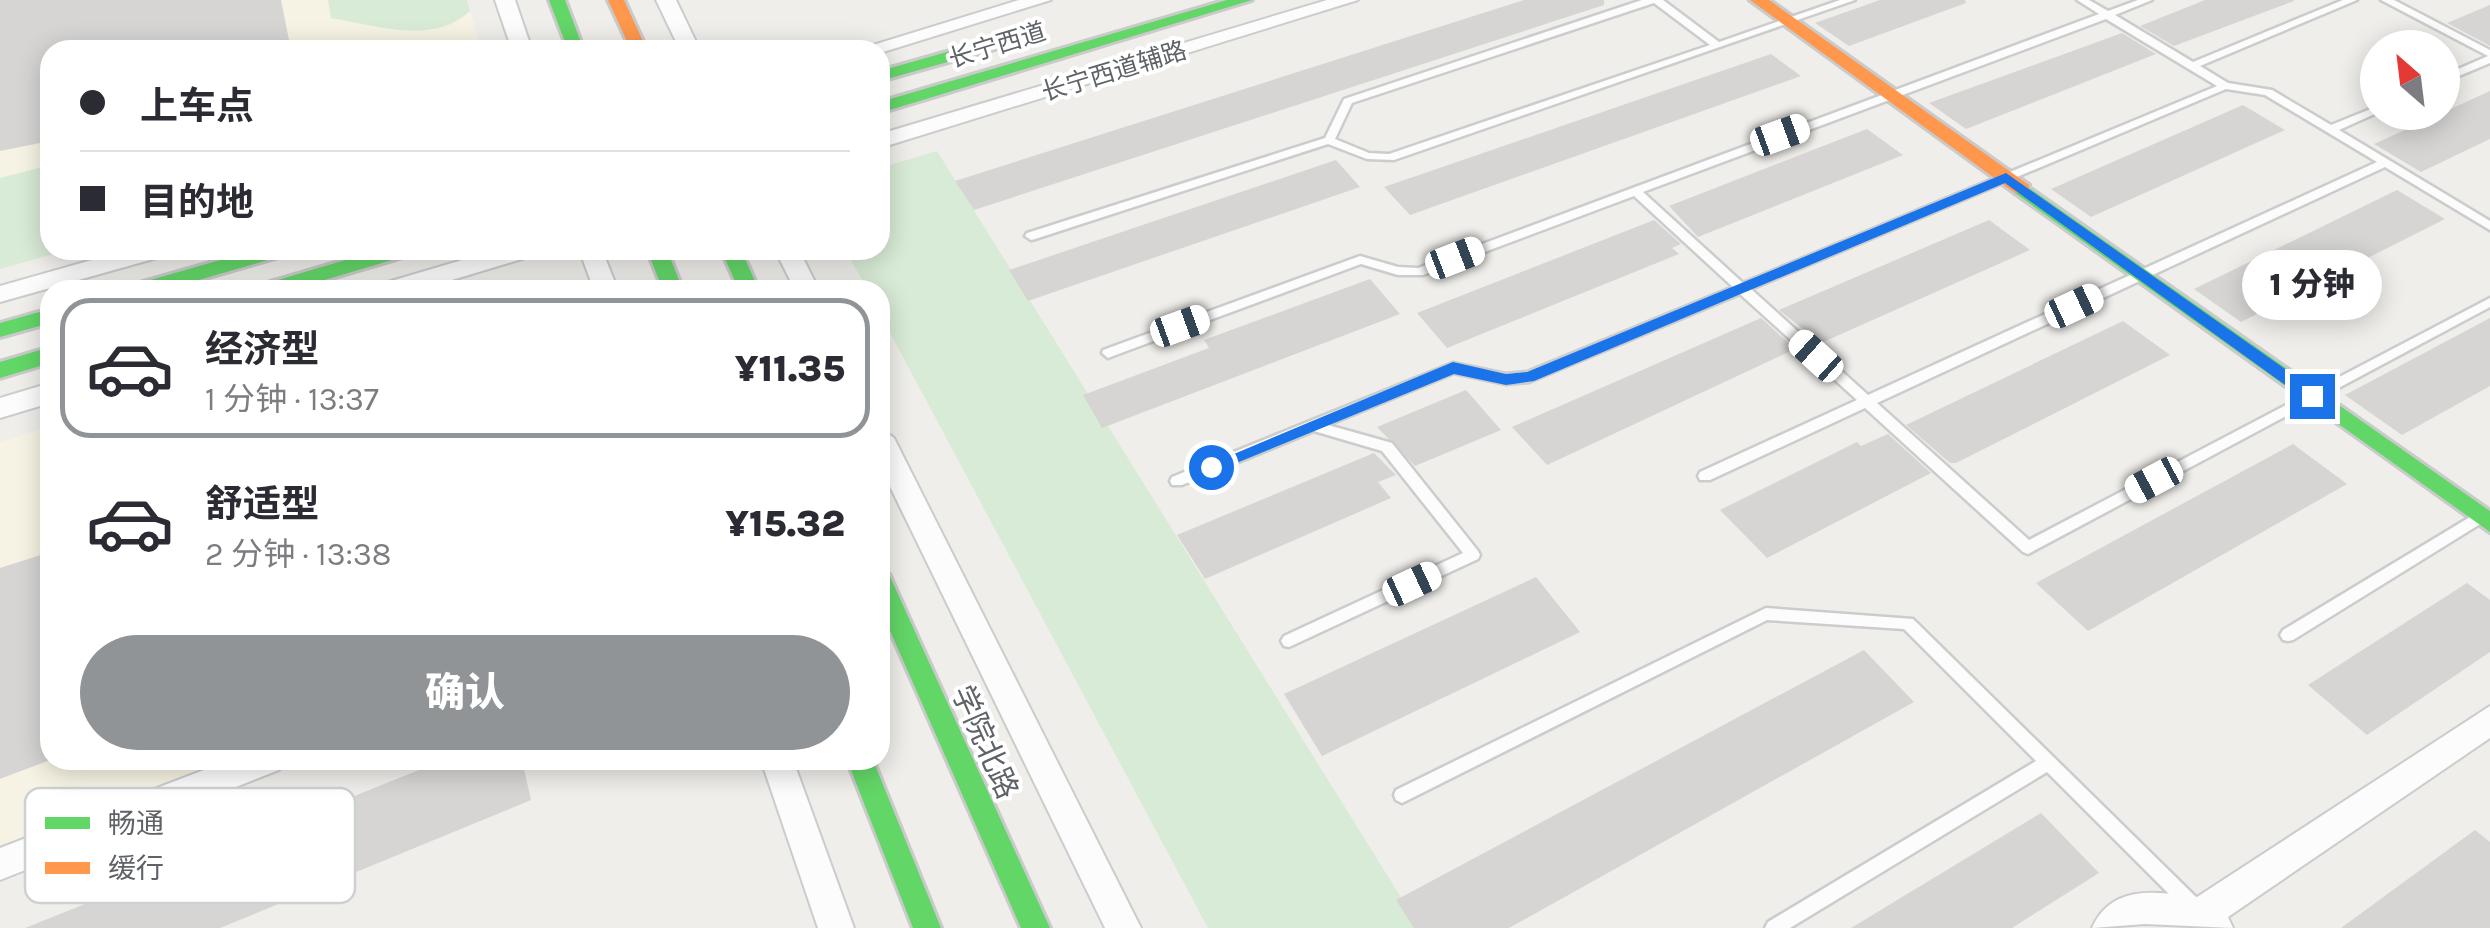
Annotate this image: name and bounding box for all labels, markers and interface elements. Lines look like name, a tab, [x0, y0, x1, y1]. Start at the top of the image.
street label: 长宁西道	[945, 17, 1049, 73]
north arrow	[2360, 30, 2460, 130]
map controls	[2360, 30, 2460, 130]
street label: 长宁西道辅路	[1038, 35, 1190, 107]
text: 上车点	[140, 84, 254, 129]
car	[1747, 111, 1813, 159]
text: 目的地	[140, 180, 254, 225]
car	[1422, 233, 1488, 283]
callout: 1 分钟	[2242, 251, 2382, 321]
text: 1 分钟	[2270, 266, 2354, 303]
car	[2040, 280, 2108, 332]
car	[1147, 302, 1213, 350]
icon: car	[85, 323, 175, 413]
car	[1784, 325, 1848, 387]
text: 经济型	[205, 327, 319, 372]
text: ¥11.35	[735, 346, 845, 391]
route end	[2290, 374, 2335, 419]
text: 1 分钟 · 13:37	[205, 381, 379, 418]
route start	[1189, 445, 1234, 490]
car	[2120, 453, 2188, 507]
icon: car	[85, 478, 175, 568]
text: 舒适型	[205, 482, 319, 527]
text: ¥15.32	[725, 501, 845, 546]
text: 2 分钟 · 13:38	[205, 536, 391, 573]
car	[1378, 558, 1446, 610]
button: 确认	[80, 635, 850, 750]
street label: 学院北路	[944, 680, 1026, 804]
legend	[25, 788, 355, 903]
text: 畅通	[108, 807, 164, 840]
text: 缓行	[108, 852, 164, 885]

